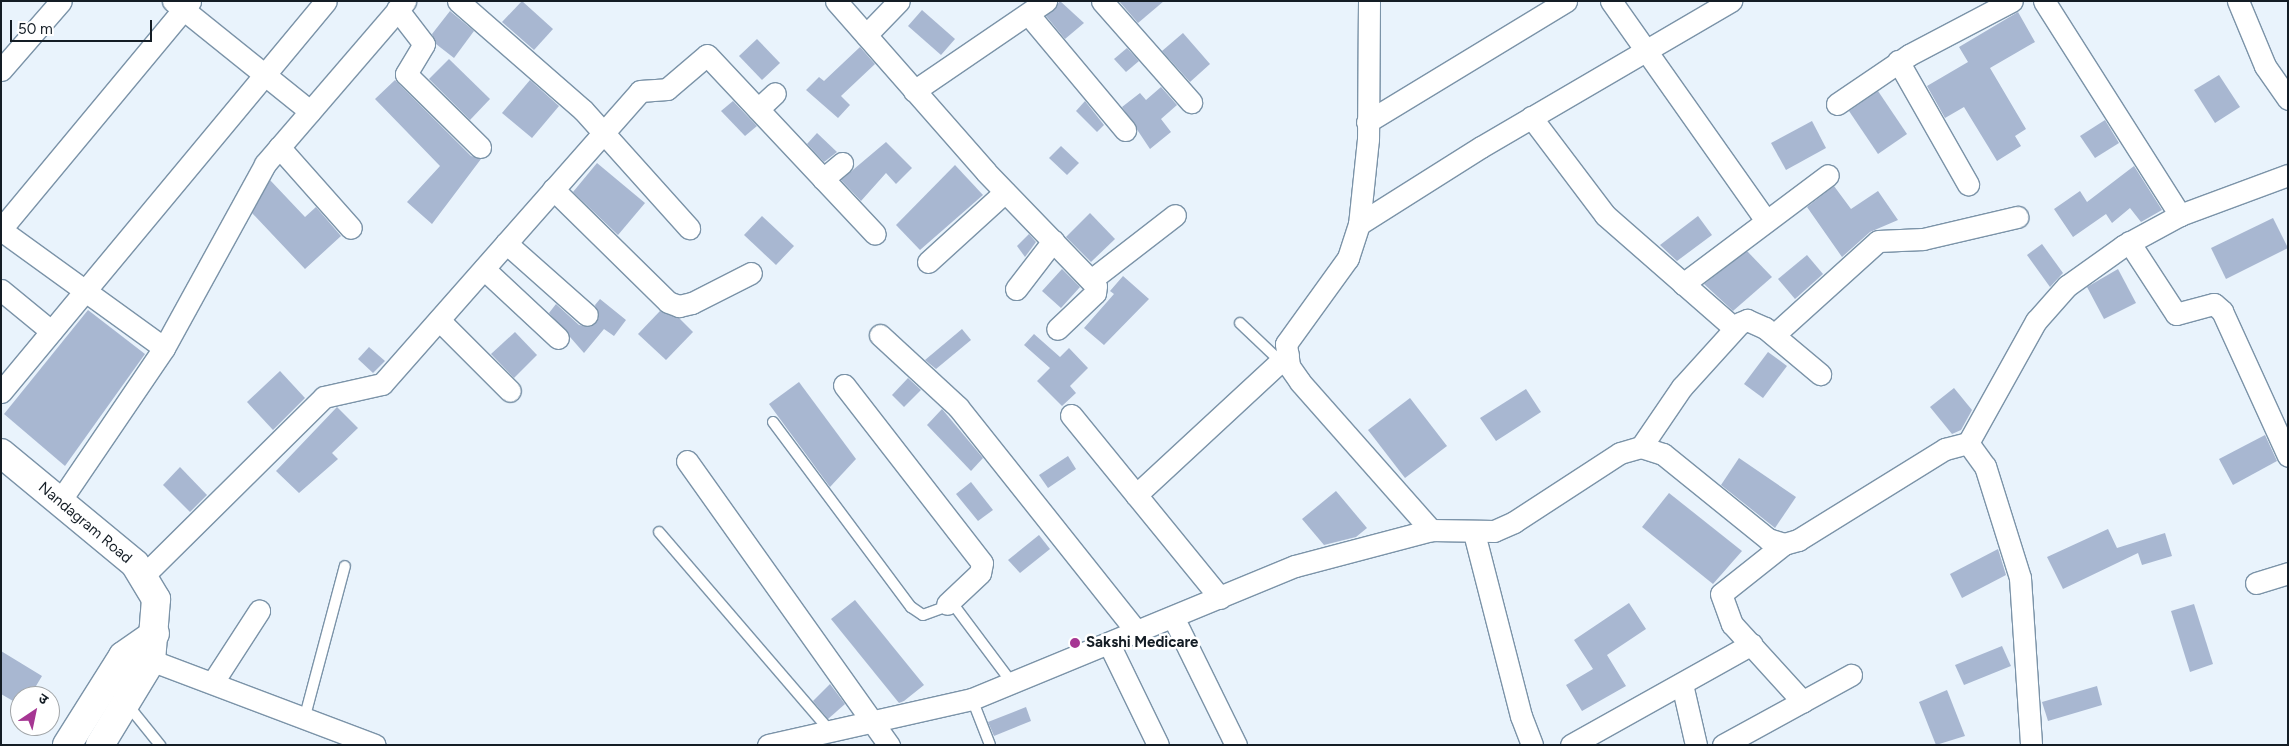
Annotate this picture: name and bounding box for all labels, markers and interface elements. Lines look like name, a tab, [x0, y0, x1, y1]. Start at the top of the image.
scale bar	[12, 10, 155, 42]
text: 50 m	[18, 20, 53, 38]
street label: Nandagram Road	[35, 479, 135, 567]
place label: Sakshi Medicare	[1086, 634, 1198, 652]
marker: Sakshi Medicare	[1068, 636, 1082, 650]
north arrow	[10, 686, 60, 736]
text: उ	[35, 690, 51, 708]

